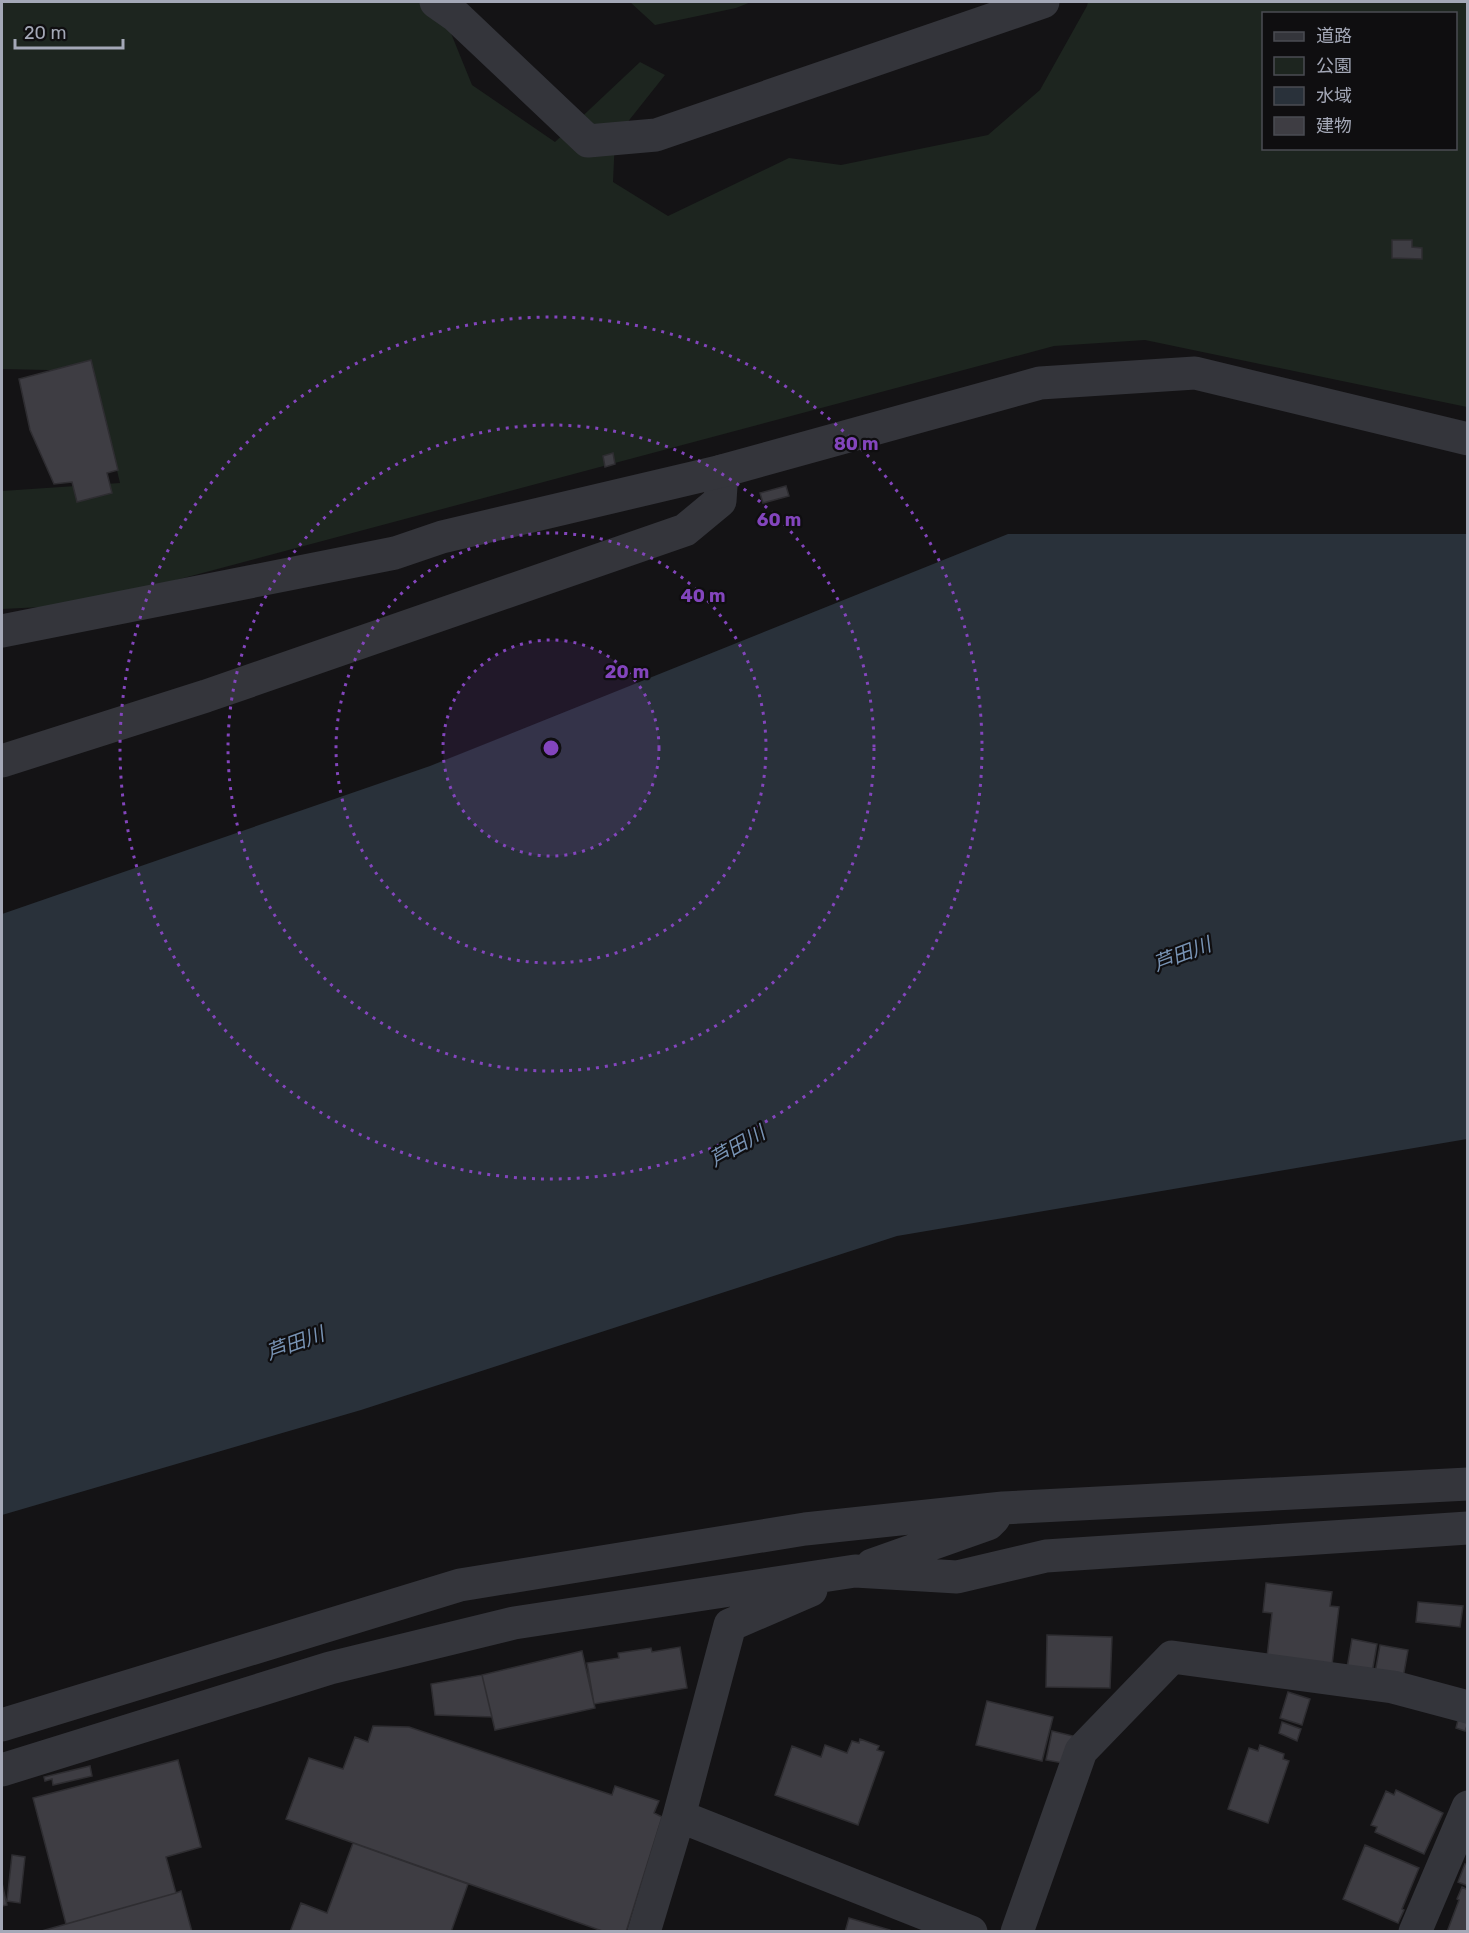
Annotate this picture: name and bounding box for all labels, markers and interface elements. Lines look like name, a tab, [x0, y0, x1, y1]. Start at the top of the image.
scale bar	[15, 12, 123, 50]
legend	[1262, 12, 1457, 150]
text: 20 m	[24, 22, 66, 44]
text: 道路	[1316, 25, 1352, 47]
text: 公園	[1316, 55, 1352, 77]
text: 水域	[1316, 85, 1352, 107]
text: 建物	[1316, 115, 1352, 137]
text: 80 m	[834, 433, 878, 455]
text: 60 m	[757, 509, 801, 531]
text: 40 m	[681, 585, 725, 607]
text: 20 m	[605, 661, 649, 683]
centre of rings	[541, 738, 561, 758]
water label: 芦田川	[1150, 931, 1216, 976]
water label: 芦田川	[705, 1120, 771, 1171]
water label: 芦田川	[263, 1321, 329, 1365]

